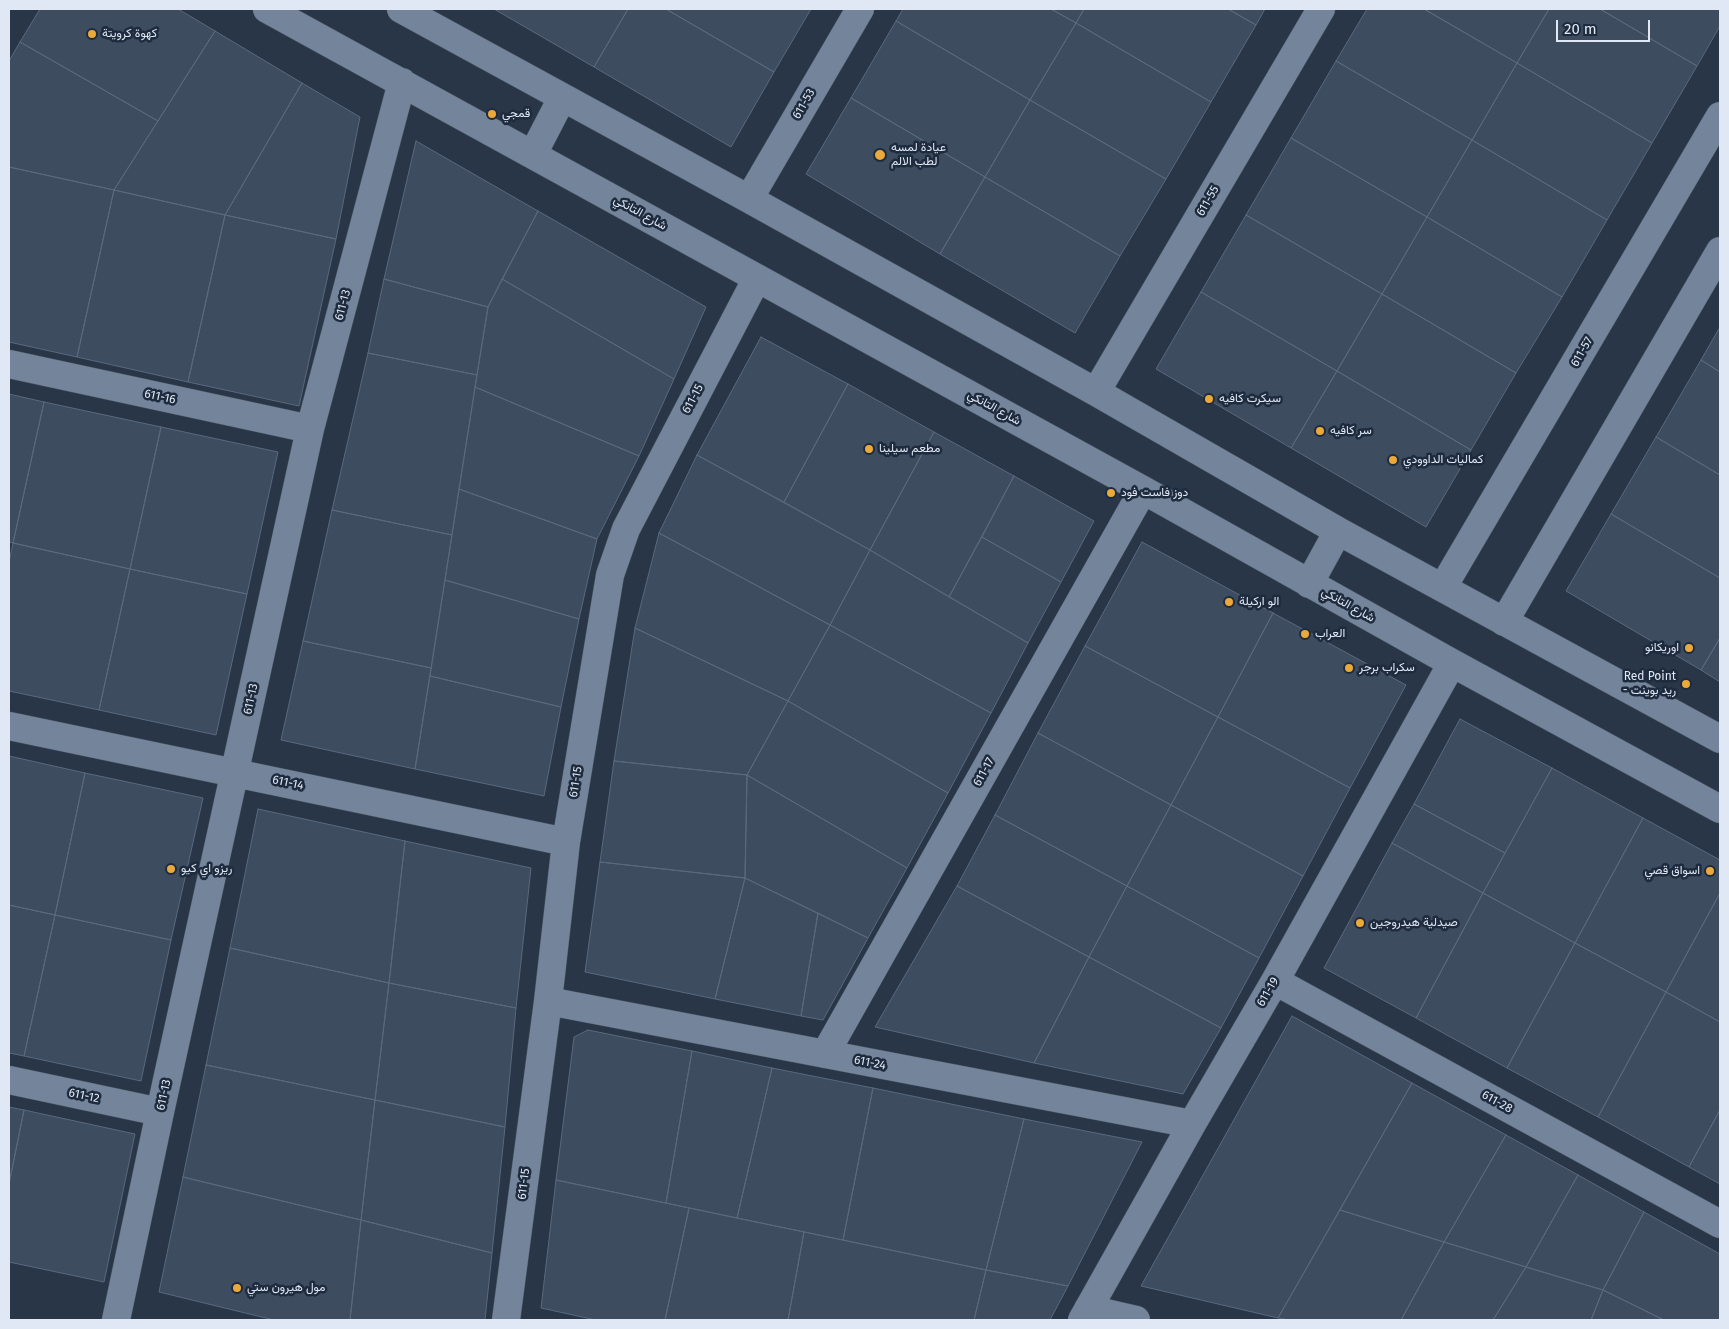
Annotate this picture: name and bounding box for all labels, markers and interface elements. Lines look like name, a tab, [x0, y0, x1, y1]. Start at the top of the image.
scale bar	[1559, 10, 1653, 42]
text: 20 m	[1564, 20, 1597, 38]
place label: كهوة كرويتة	[102, 27, 157, 41]
marker: كهوة كرويتة	[86, 28, 98, 40]
street label: 611-53	[790, 86, 818, 122]
place label: قمجي	[502, 107, 530, 121]
marker: قمجي	[486, 108, 498, 120]
place label: عيادة لمسه لطب الالم	[891, 141, 946, 169]
marker: عيادة لمسه لطب الالم	[873, 148, 887, 162]
street label: 611-55	[1194, 183, 1222, 219]
street label: شارع التانكي	[611, 192, 669, 234]
street label: 611-13	[332, 288, 354, 322]
street label: 611-57	[1568, 335, 1596, 369]
street label: 611-15	[679, 382, 707, 416]
street label: 611-16	[143, 387, 177, 407]
street label: شارع التانكي	[965, 387, 1023, 429]
place label: سيكرت كافيه	[1219, 392, 1281, 406]
marker: سيكرت كافيه	[1203, 393, 1215, 405]
place label: سر كافيه	[1330, 424, 1372, 438]
marker: سر كافيه	[1314, 425, 1326, 437]
place label: مطعم سيلينا	[879, 442, 940, 456]
marker: مطعم سيلينا	[863, 443, 875, 455]
place label: كماليات الداوودي	[1403, 453, 1483, 467]
marker: كماليات الداوودي	[1387, 454, 1399, 466]
place label: دوز فاست فود	[1121, 486, 1188, 500]
marker: دوز فاست فود	[1105, 487, 1117, 499]
street label: شارع التانكي	[1319, 584, 1377, 626]
place label: الو اركيلة	[1239, 595, 1279, 609]
marker: الو اركيلة	[1223, 596, 1235, 608]
place label: العراب	[1315, 627, 1345, 641]
marker: العراب	[1299, 628, 1311, 640]
place label: اوريكانو	[1645, 641, 1679, 655]
marker: اوريكانو	[1683, 642, 1695, 654]
place label: سكراب برجر	[1359, 661, 1415, 675]
marker: سكراب برجر	[1343, 662, 1355, 674]
place label: Red Point - ريد بوينت	[1623, 670, 1676, 698]
marker: Red Point - ريد بوينت	[1680, 678, 1692, 690]
street label: 611-13	[241, 682, 261, 716]
street label: 611-17	[970, 755, 998, 789]
street label: 611-15	[566, 765, 586, 799]
street label: 611-14	[271, 773, 305, 793]
place label: ريزو اي كيو	[181, 862, 232, 876]
marker: ريزو اي كيو	[165, 863, 177, 875]
place label: اسواق قصي	[1645, 864, 1700, 878]
marker: اسواق قصي	[1704, 865, 1716, 877]
place label: صيدلية هيدروجين	[1370, 916, 1458, 930]
marker: صيدلية هيدروجين	[1354, 917, 1366, 929]
street label: 611-19	[1254, 975, 1282, 1009]
street label: 611-24	[853, 1053, 887, 1073]
street label: 611-13	[154, 1078, 174, 1112]
street label: 611-12	[67, 1086, 101, 1106]
street label: 611-28	[1479, 1088, 1515, 1116]
street label: 611-15	[515, 1168, 533, 1200]
place label: مول هيرون ستي	[247, 1281, 325, 1295]
marker: مول هيرون ستي	[231, 1282, 243, 1294]

